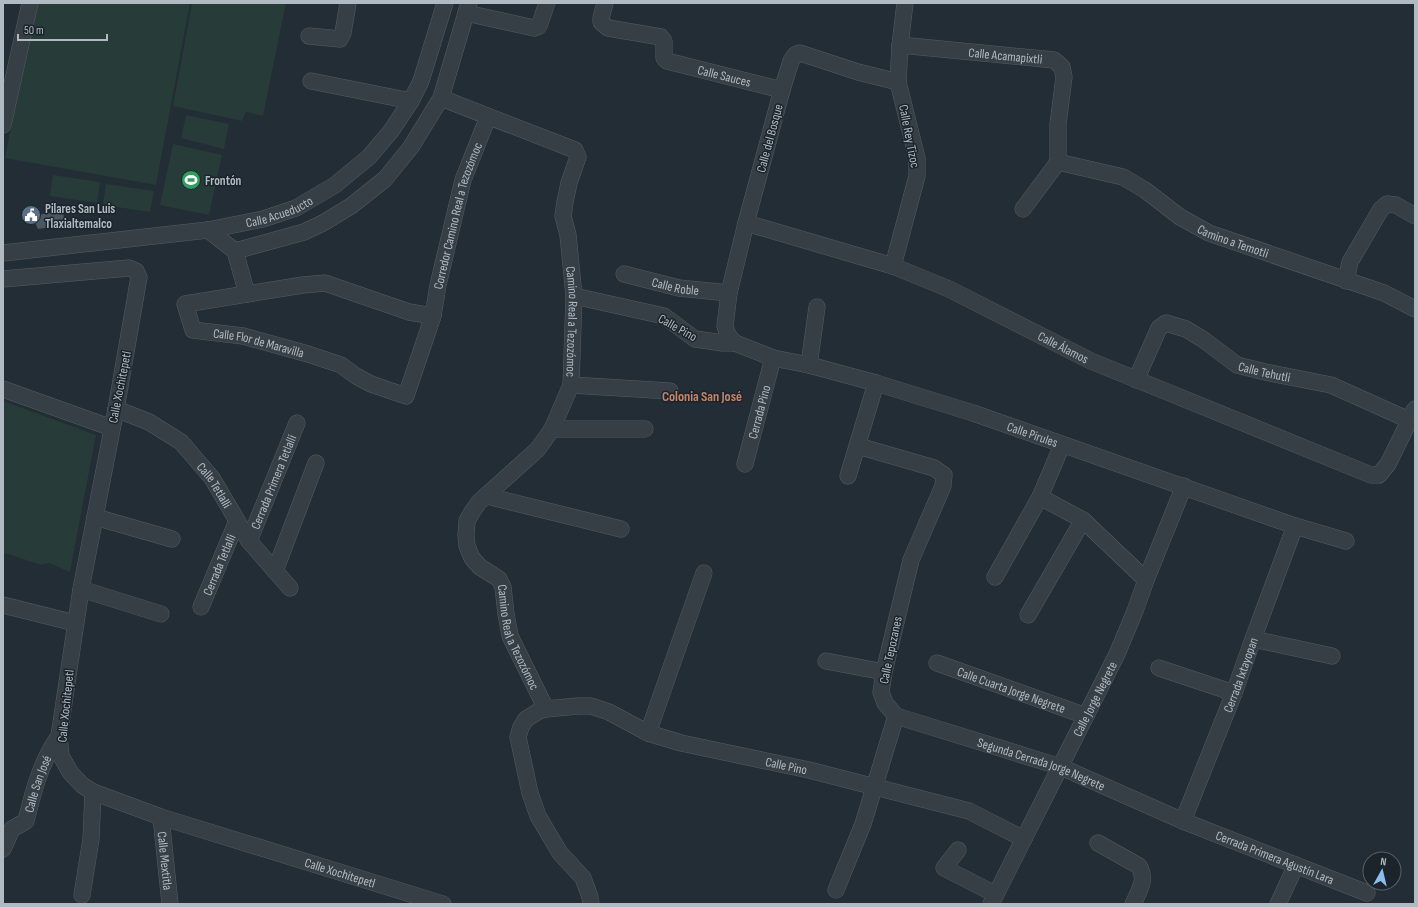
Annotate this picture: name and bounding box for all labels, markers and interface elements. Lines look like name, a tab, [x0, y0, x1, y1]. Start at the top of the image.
scale bar	[18, 16, 107, 42]
text: 50 m	[24, 23, 44, 38]
street label: Calle Acamapixtli	[968, 45, 1043, 68]
street label: Calle Sauces	[696, 62, 753, 91]
street label: Calle del Bosque	[753, 102, 787, 174]
street label: Calle Rey Tizoc	[895, 103, 923, 169]
street label: Corredor Camino Real a Tezozómoc	[430, 140, 486, 290]
sports icon: Frontón	[180, 169, 202, 191]
place label: Frontón	[205, 173, 242, 189]
street label: Calle Acueducto	[245, 193, 316, 231]
place label: Pilares San Luis Tlaxialtemalco	[45, 201, 115, 232]
public building icon: Pilares San Luis Tlaxialtemalco	[20, 204, 42, 226]
street label: Camino a Temotli	[1194, 221, 1271, 262]
street label: Camino Real a Tezozómoc	[562, 266, 581, 377]
street label: Calle Roble	[650, 274, 700, 299]
street label: Calle Pino	[655, 311, 700, 345]
street label: Calle Flor de Maravilla	[212, 325, 306, 362]
street label: Calle Álamos	[1035, 328, 1091, 368]
street label: Calle Xochitepetl	[105, 350, 135, 425]
street label: Calle Tehutli	[1236, 359, 1292, 386]
street label: Cerrada Pino	[745, 383, 775, 441]
district label: Colonia San José	[662, 388, 742, 405]
street label: Calle Pirules	[1005, 419, 1060, 451]
street label: Cerrada Primera Tetlalli	[248, 432, 300, 532]
street label: Calle Tetlalli	[193, 459, 235, 511]
street label: Cerrada Tetlalli	[200, 532, 240, 598]
street label: Camino Real a Tezozómoc	[494, 584, 542, 693]
street label: Calle Tepozanes	[876, 615, 906, 685]
street label: Cerrada Ixtayopan	[1220, 635, 1262, 715]
street label: Calle Jorge Negrete	[1070, 659, 1121, 739]
street label: Calle Cuarta Jorge Negrete	[955, 664, 1067, 717]
street label: Calle Xochitepetl	[54, 669, 78, 743]
street label: Segunda Cerrada Jorge Negrete	[975, 735, 1107, 794]
street label: Calle San José	[21, 753, 55, 814]
street label: Calle Pino	[764, 754, 808, 778]
street label: Cerrada Primera Agustín Lara	[1213, 828, 1336, 888]
street label: Calle Mextitla	[154, 831, 176, 891]
north arrow	[1362, 851, 1402, 891]
street label: Calle Xochitepetl	[303, 855, 377, 892]
text: N	[1380, 855, 1387, 868]

